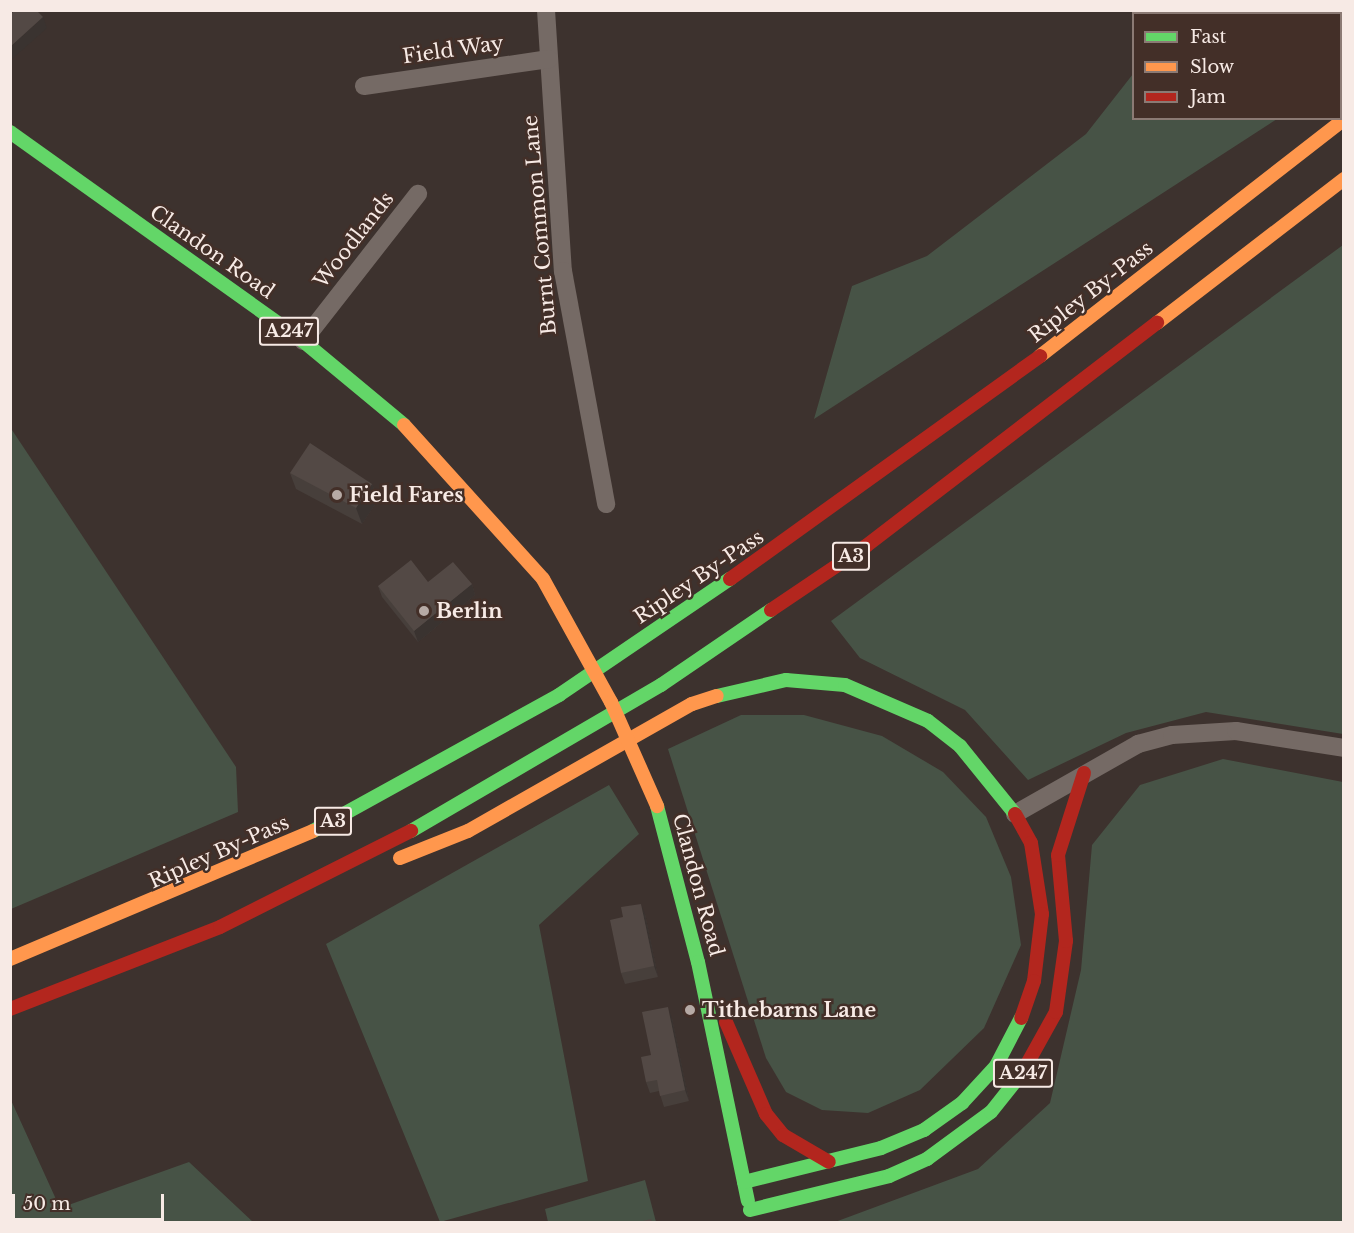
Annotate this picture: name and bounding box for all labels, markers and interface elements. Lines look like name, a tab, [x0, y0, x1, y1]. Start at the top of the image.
legend	[1132, 12, 1342, 120]
text: Fast	[1190, 26, 1226, 48]
street label: Field Way	[401, 31, 505, 69]
text: Slow	[1190, 56, 1234, 78]
text: Jam	[1190, 86, 1226, 108]
street label: Burnt Common Lane	[518, 114, 562, 336]
street label: Woodlands	[309, 187, 399, 293]
street label: Clandon Road	[145, 200, 279, 304]
street label: Ripley By-Pass	[1024, 236, 1158, 348]
road number: A247	[258, 316, 320, 346]
place label: Field Fares	[349, 483, 464, 507]
marker: Field Fares	[330, 488, 344, 502]
street label: Ripley By-Pass	[629, 525, 769, 629]
road number: A3	[832, 541, 870, 571]
place label: Berlin	[436, 599, 502, 623]
marker: Berlin	[417, 604, 431, 618]
road number: A3	[314, 806, 352, 836]
street label: Ripley By-Pass	[145, 810, 293, 894]
street label: Clandon Road	[667, 811, 729, 959]
place label: Tithebarns Lane	[702, 998, 876, 1022]
marker: Tithebarns Lane	[683, 1003, 697, 1017]
road number: A247	[992, 1058, 1054, 1088]
scale bar	[15, 1182, 166, 1220]
text: 50 m	[23, 1193, 71, 1215]

